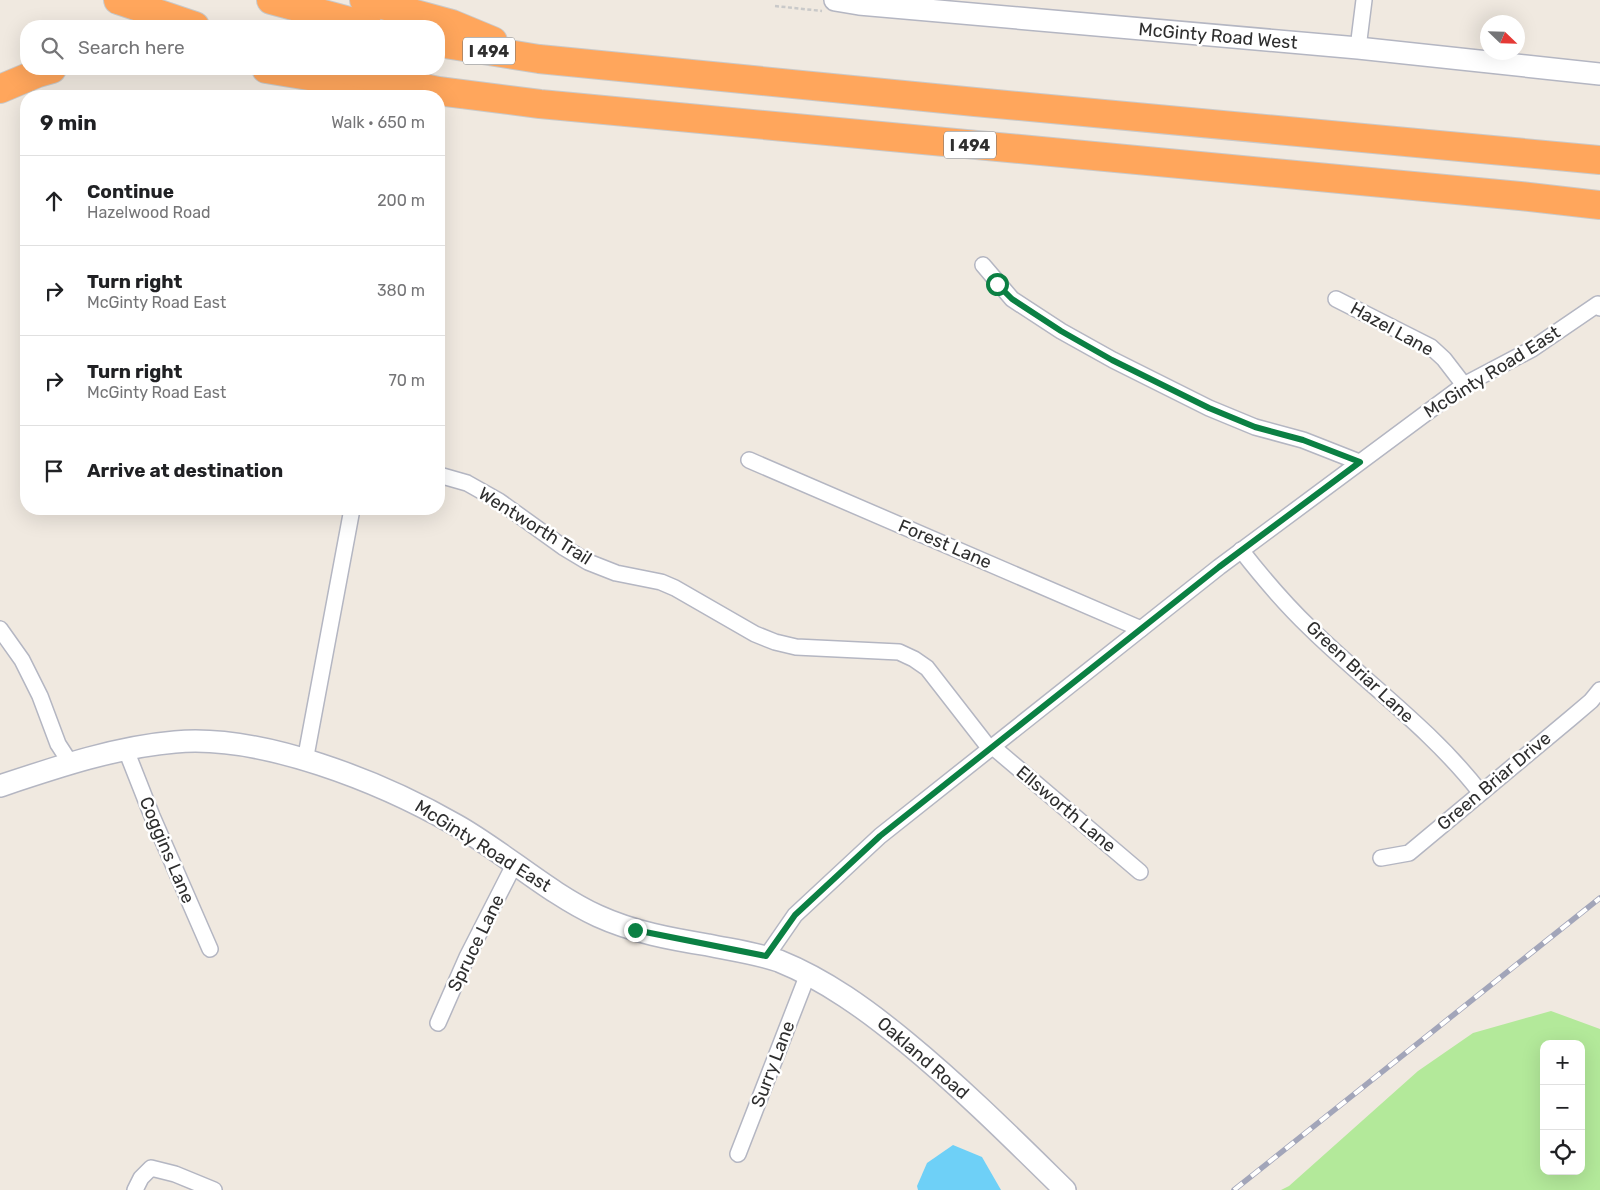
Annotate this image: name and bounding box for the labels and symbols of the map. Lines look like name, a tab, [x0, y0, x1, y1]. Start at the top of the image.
north arrow	[1480, 15, 1525, 60]
street label: McGinty Road West	[1138, 18, 1298, 54]
road number: I 494	[463, 37, 515, 64]
road number: I 494	[944, 132, 996, 158]
route start	[986, 273, 1009, 296]
street label: Hazel Lane	[1347, 297, 1437, 361]
street label: McGinty Road East	[1420, 321, 1564, 423]
street label: Wentworth Trail	[474, 482, 596, 570]
street label: Forest Lane	[895, 515, 995, 573]
street label: Green Briar Lane	[1301, 616, 1419, 728]
street label: Green Briar Drive	[1433, 727, 1555, 835]
street label: Ellsworth Lane	[1012, 761, 1120, 857]
street label: Coggins Lane	[135, 793, 199, 907]
street label: McGinty Road East	[411, 795, 555, 897]
street label: Spruce Lane	[443, 891, 509, 995]
route end	[624, 919, 647, 942]
street label: Oakland Road	[873, 1012, 973, 1104]
street label: Surry Lane	[746, 1018, 800, 1110]

